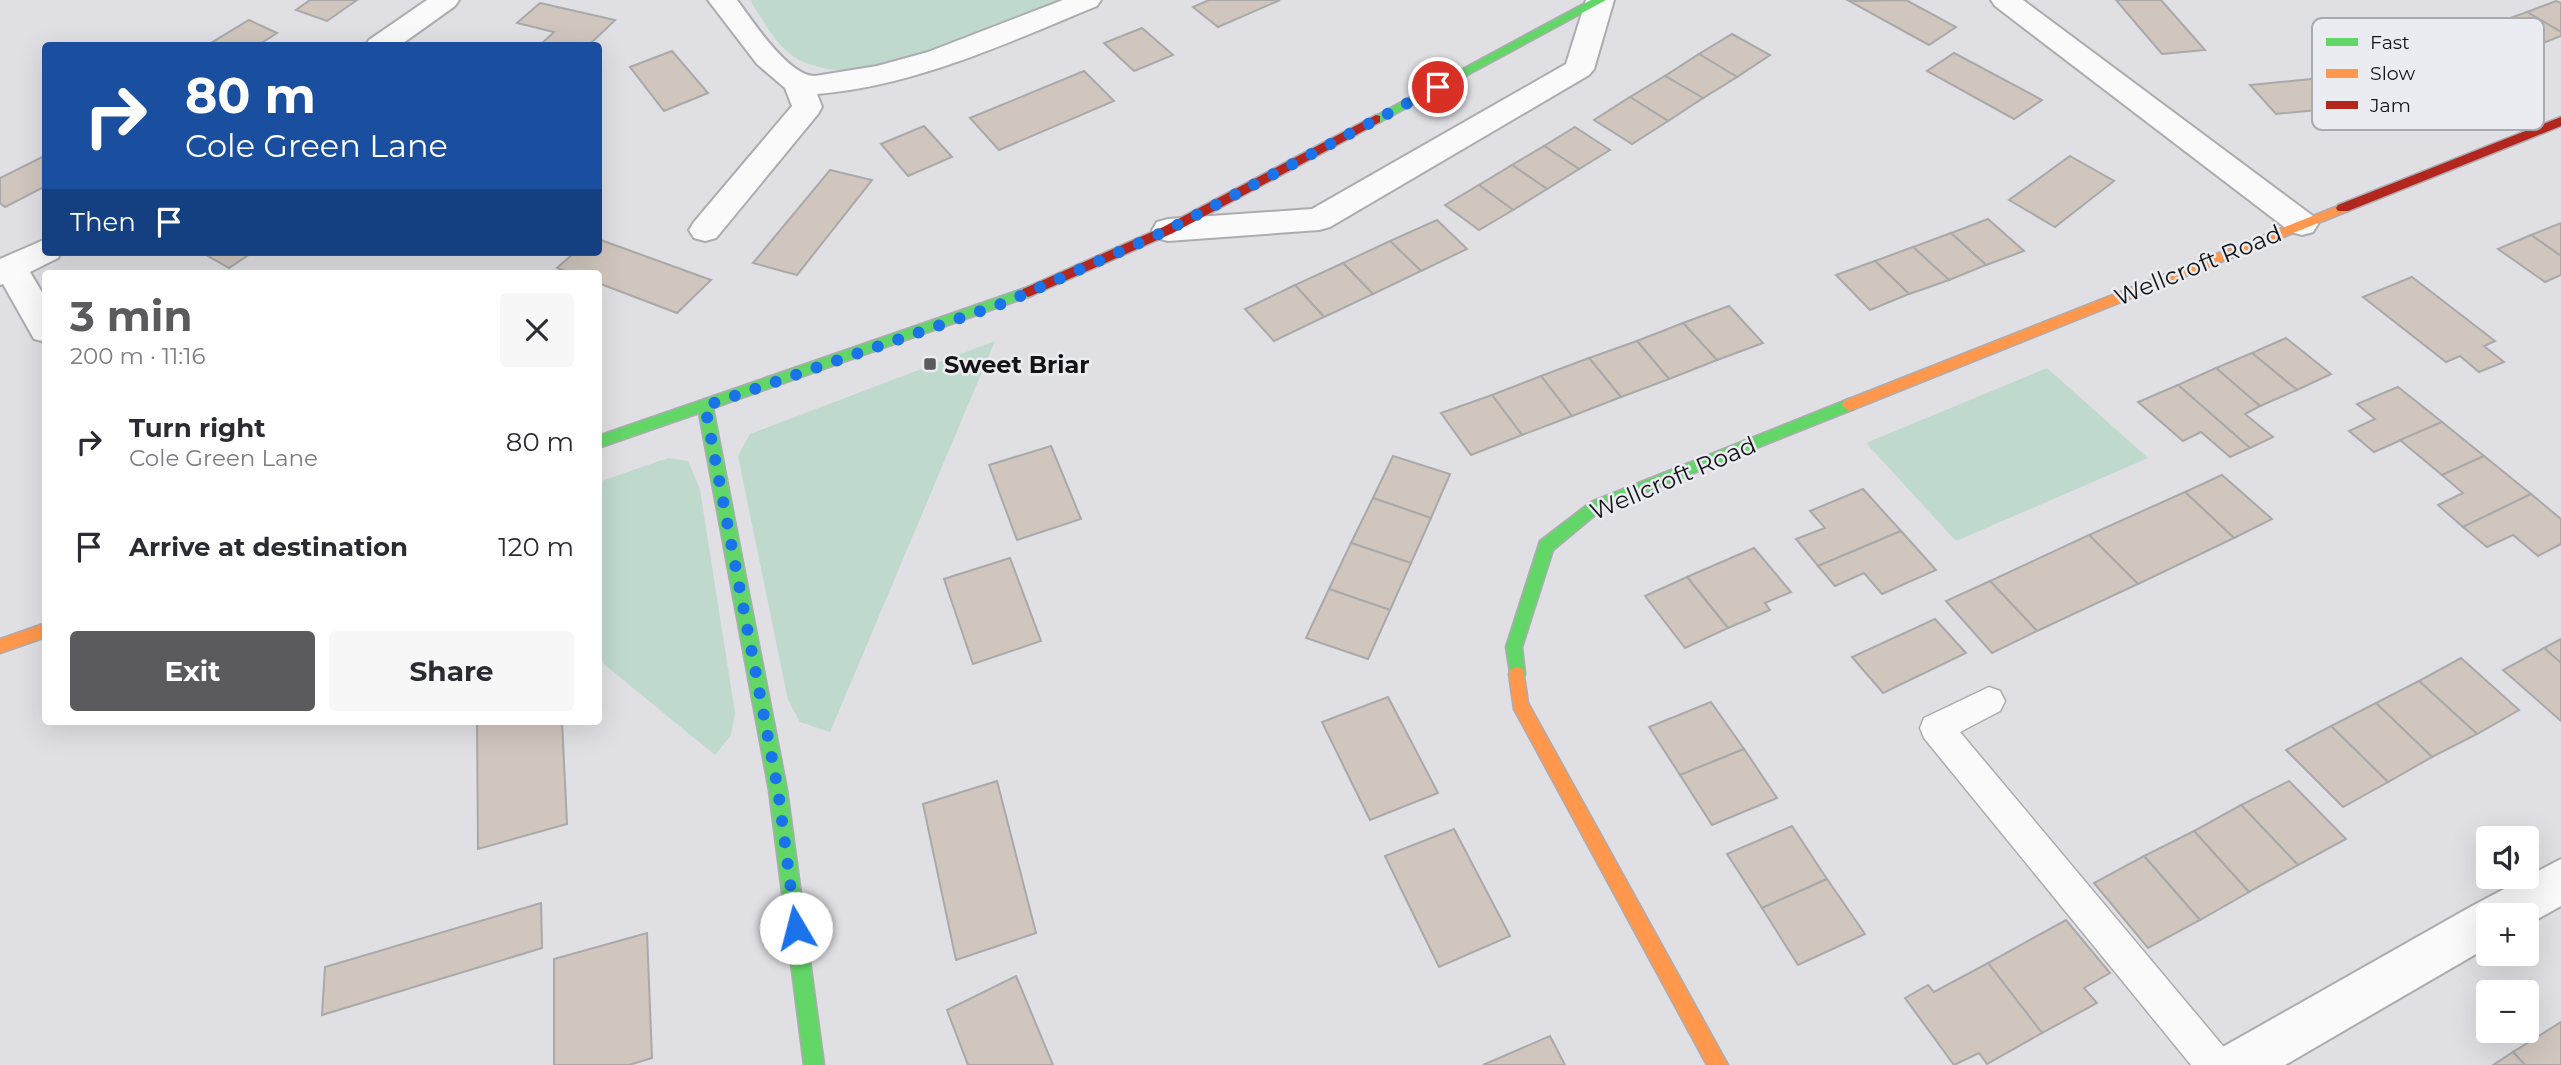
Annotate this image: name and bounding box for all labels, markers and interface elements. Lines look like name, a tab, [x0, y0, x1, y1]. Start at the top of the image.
legend	[2312, 18, 2544, 130]
text: Fast	[2370, 31, 2410, 54]
pin	[1408, 57, 1468, 117]
text: Slow	[2370, 62, 2415, 85]
text: 80 m	[185, 66, 316, 125]
icon: arrive	[1419, 68, 1457, 106]
icon: right	[70, 70, 161, 161]
text: Jam	[2369, 94, 2411, 117]
text: Cole Green Lane	[185, 126, 448, 165]
icon: arrive	[150, 203, 188, 241]
text: Then	[70, 206, 136, 238]
street label: Wellcroft Road	[2110, 218, 2286, 312]
text: 3 min	[70, 290, 192, 342]
button: close	[500, 293, 574, 367]
text: 200 m · 11:16	[70, 342, 206, 370]
place label: Sweet Briar	[944, 350, 1090, 379]
marker: Sweet Briar	[922, 356, 938, 372]
text: Turn right	[129, 412, 265, 444]
icon: right	[70, 423, 108, 461]
text: 80 m	[506, 426, 574, 458]
street label: Wellcroft Road	[1586, 430, 1760, 526]
text: Cole Green Lane	[129, 444, 318, 472]
icon: arrive	[70, 528, 108, 566]
text: Arrive at destination	[129, 531, 408, 563]
text: 120 m	[498, 531, 574, 563]
button: Exit	[70, 631, 315, 711]
button: Share	[329, 631, 574, 711]
map controls	[2476, 826, 2539, 1043]
button: sound	[2476, 826, 2539, 889]
position arrow	[759, 891, 833, 965]
button: +	[2476, 903, 2539, 966]
button: −	[2476, 980, 2539, 1043]

